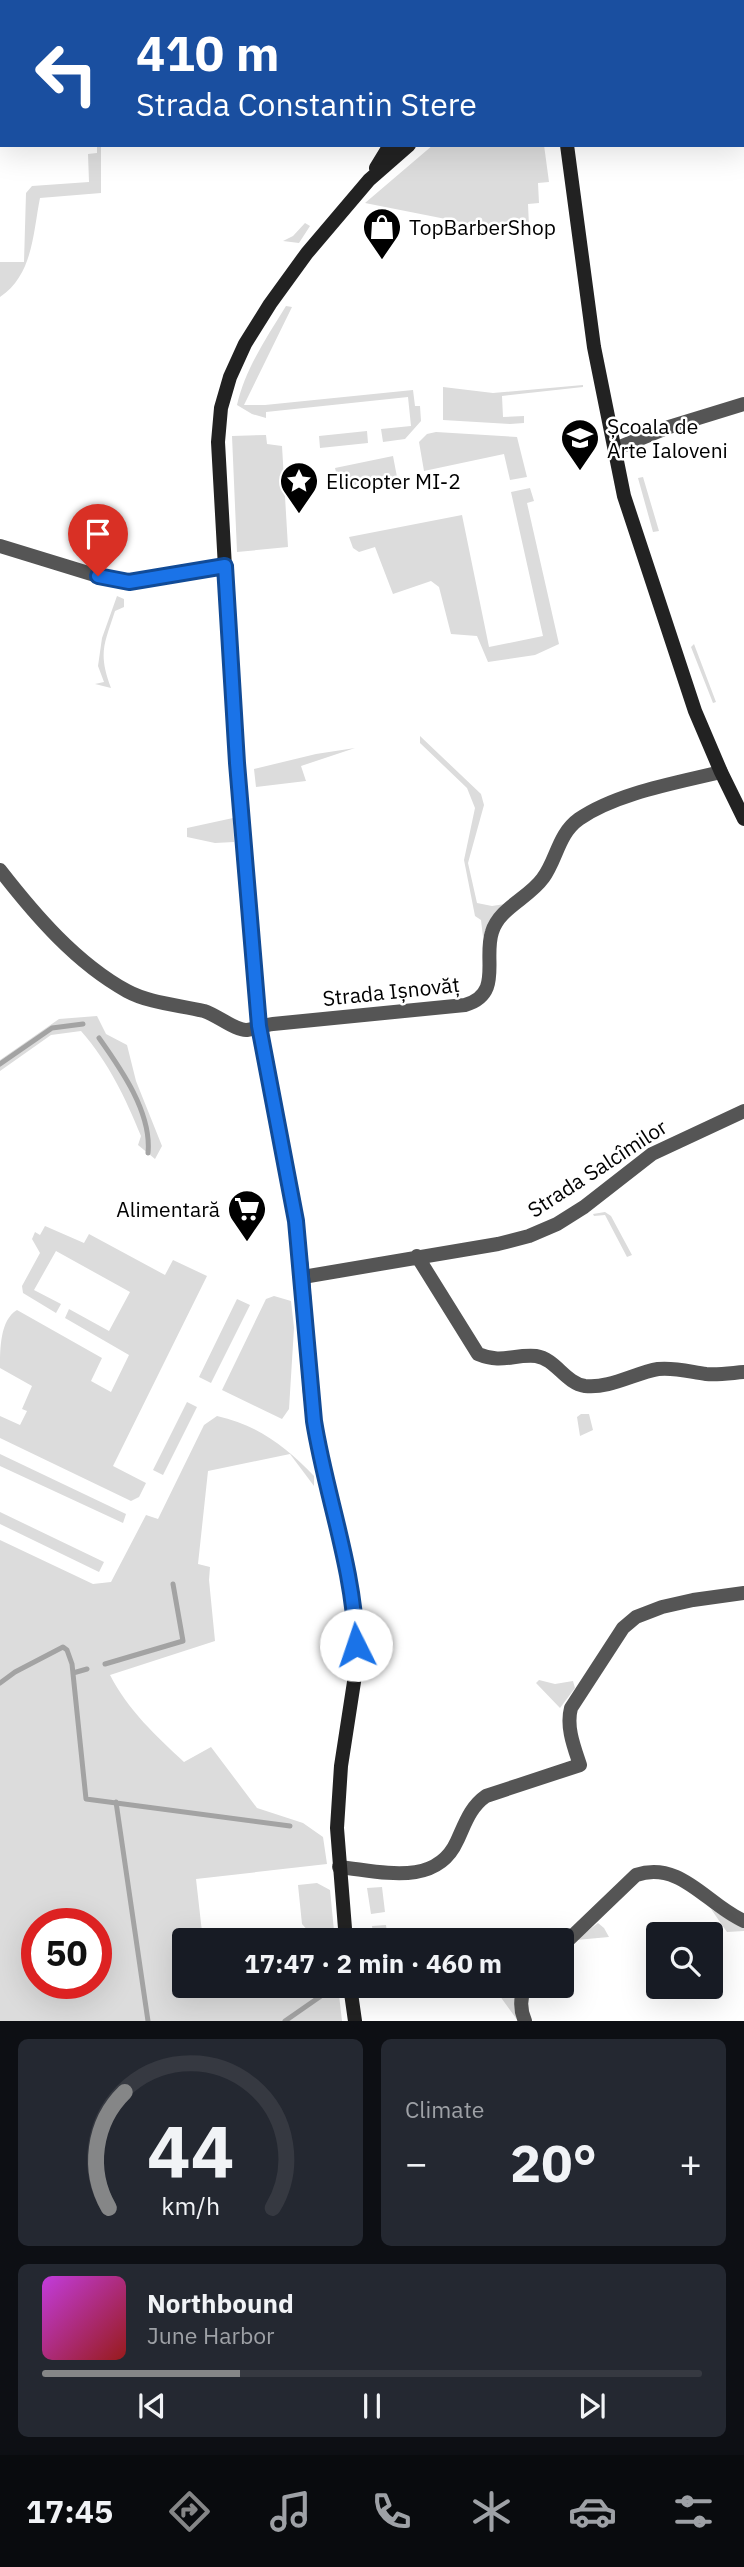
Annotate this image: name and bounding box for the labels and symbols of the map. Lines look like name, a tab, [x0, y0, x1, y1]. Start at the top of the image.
shop icon: TopBarberShop	[361, 206, 403, 261]
place label: TopBarberShop	[409, 213, 556, 241]
place label: Școala de Arte Ialoveni	[607, 412, 728, 464]
school or university icon: Școala de Arte Ialoveni	[559, 417, 601, 472]
place icon: Elicopter MI-2	[278, 460, 320, 515]
place label: Elicopter MI-2	[326, 467, 461, 495]
pin	[68, 504, 128, 576]
street label: Strada Ișnovăț	[321, 970, 461, 1012]
street label: Strada Salcîmilor	[522, 1112, 672, 1223]
supermarket icon: Alimentară	[226, 1188, 268, 1243]
place label: Alimentară	[116, 1195, 220, 1223]
position arrow	[319, 1608, 393, 1682]
speed limit sign: 50	[21, 1908, 112, 1999]

